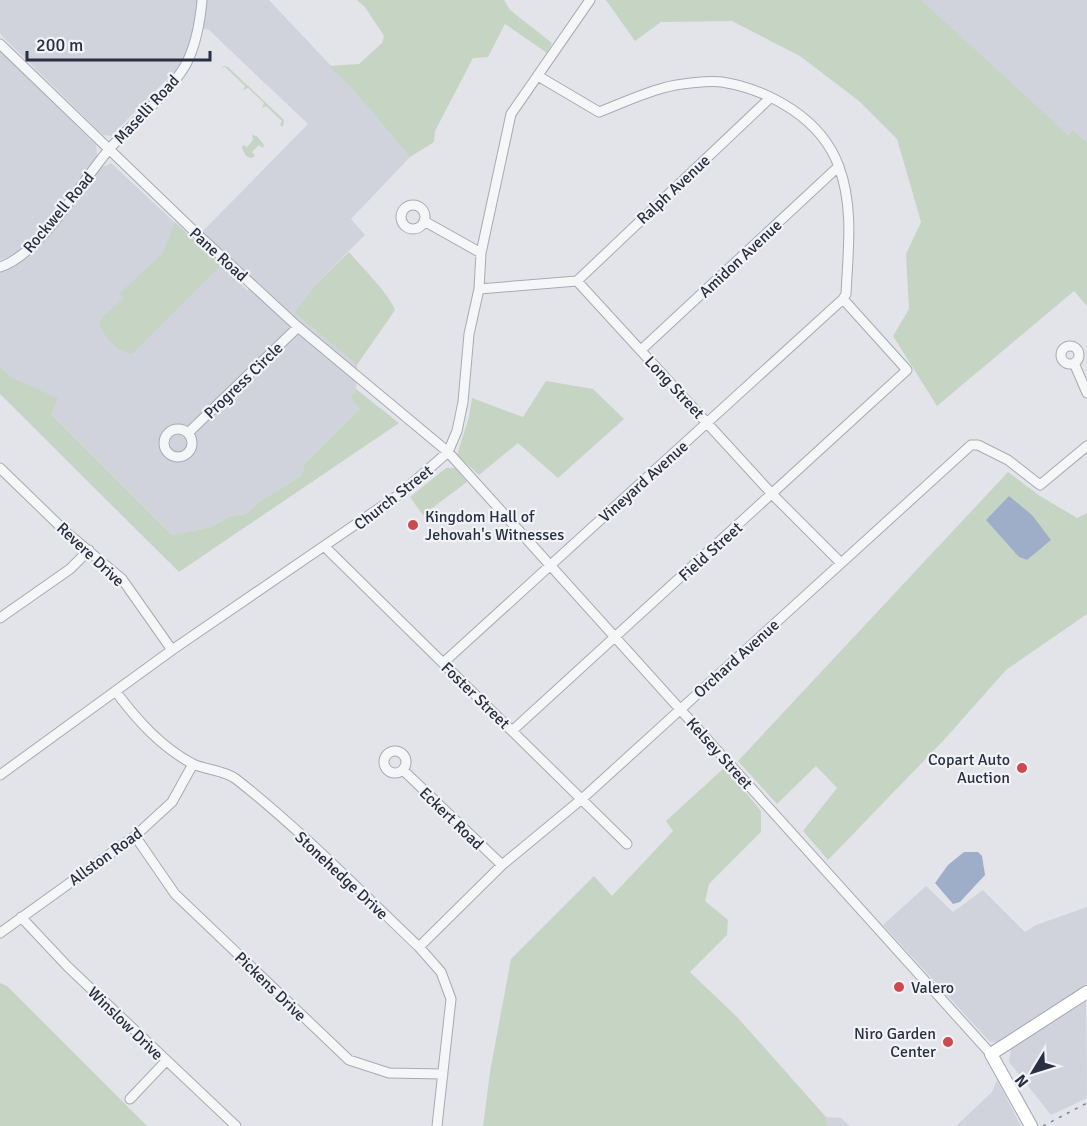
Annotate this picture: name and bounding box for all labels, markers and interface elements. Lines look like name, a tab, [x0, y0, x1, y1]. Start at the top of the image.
scale bar	[27, 24, 210, 62]
text: 200 m	[36, 34, 83, 56]
street label: Maselli Road	[110, 71, 184, 148]
street label: Ralph Avenue	[633, 151, 715, 229]
street label: Rockwell Road	[19, 168, 98, 257]
street label: Amidon Avenue	[695, 215, 786, 302]
street label: Pane Road	[185, 223, 252, 286]
street label: Progress Circle	[200, 338, 287, 423]
street label: Long Street	[640, 352, 709, 424]
street label: Vineyard Avenue	[595, 436, 692, 527]
street label: Church Street	[350, 461, 437, 535]
place label: Kingdom Hall of Jehovah's Witnesses	[425, 507, 564, 545]
street label: Revere Drive	[52, 518, 128, 591]
marker: Kingdom Hall of Jehovah's Witnesses	[406, 518, 420, 532]
street label: Field Street	[675, 518, 747, 586]
street label: Orchard Avenue	[690, 615, 784, 702]
street label: Foster Street	[437, 658, 514, 734]
street label: Kelsey Street	[682, 714, 757, 794]
place label: Copart Auto Auction	[928, 750, 1010, 788]
marker: Copart Auto Auction	[1015, 761, 1029, 775]
street label: Eckert Road	[415, 783, 488, 854]
street label: Allston Road	[65, 823, 146, 890]
street label: Stonehedge Drive	[290, 827, 392, 924]
street label: Pickens Drive	[230, 948, 310, 1026]
place label: Valero	[911, 978, 954, 998]
marker: Valero	[892, 980, 906, 994]
street label: Winslow Drive	[83, 983, 167, 1065]
place label: Niro Garden Center	[854, 1024, 936, 1062]
marker: Niro Garden Center	[941, 1035, 955, 1049]
north arrow	[1003, 1042, 1063, 1102]
text: N	[1011, 1070, 1033, 1091]

